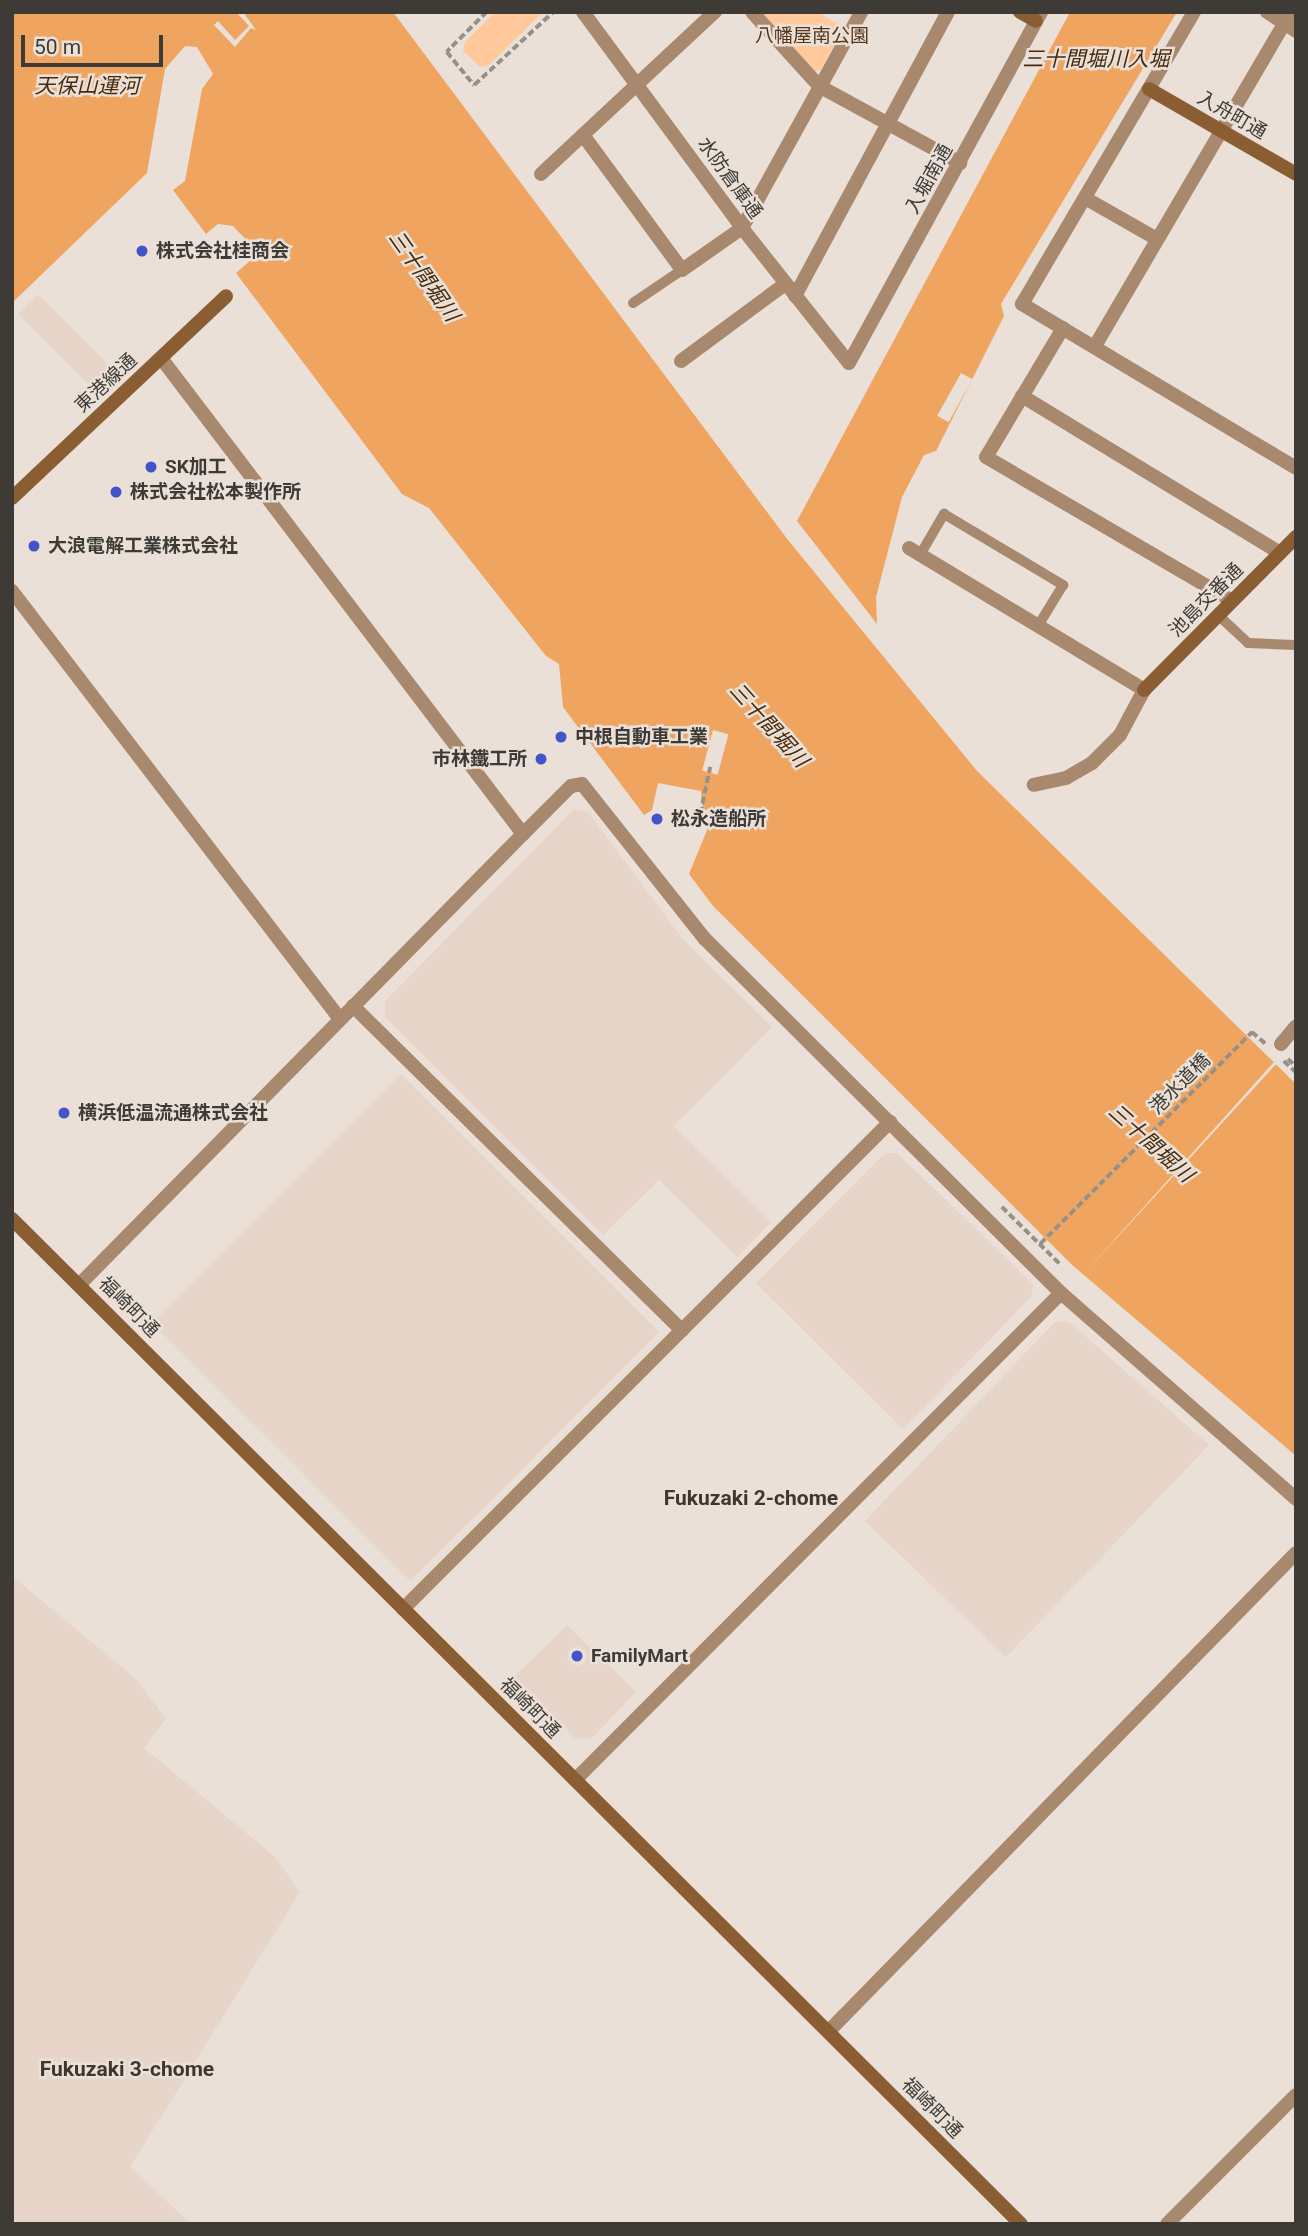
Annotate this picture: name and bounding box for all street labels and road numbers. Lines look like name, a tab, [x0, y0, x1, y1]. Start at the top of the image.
street label: 入舟町通	[1193, 86, 1271, 144]
street label: 水防倉庫通	[693, 133, 767, 223]
street label: 入堀南通	[901, 140, 957, 218]
street label: 東港線通	[70, 349, 142, 417]
street label: 池島交番通	[1164, 558, 1248, 642]
street label: 港水道橋	[1145, 1049, 1215, 1119]
street label: 福崎町通	[94, 1272, 164, 1342]
street label: 福崎町通	[495, 1673, 565, 1743]
street label: 福崎町通	[897, 2073, 967, 2143]

